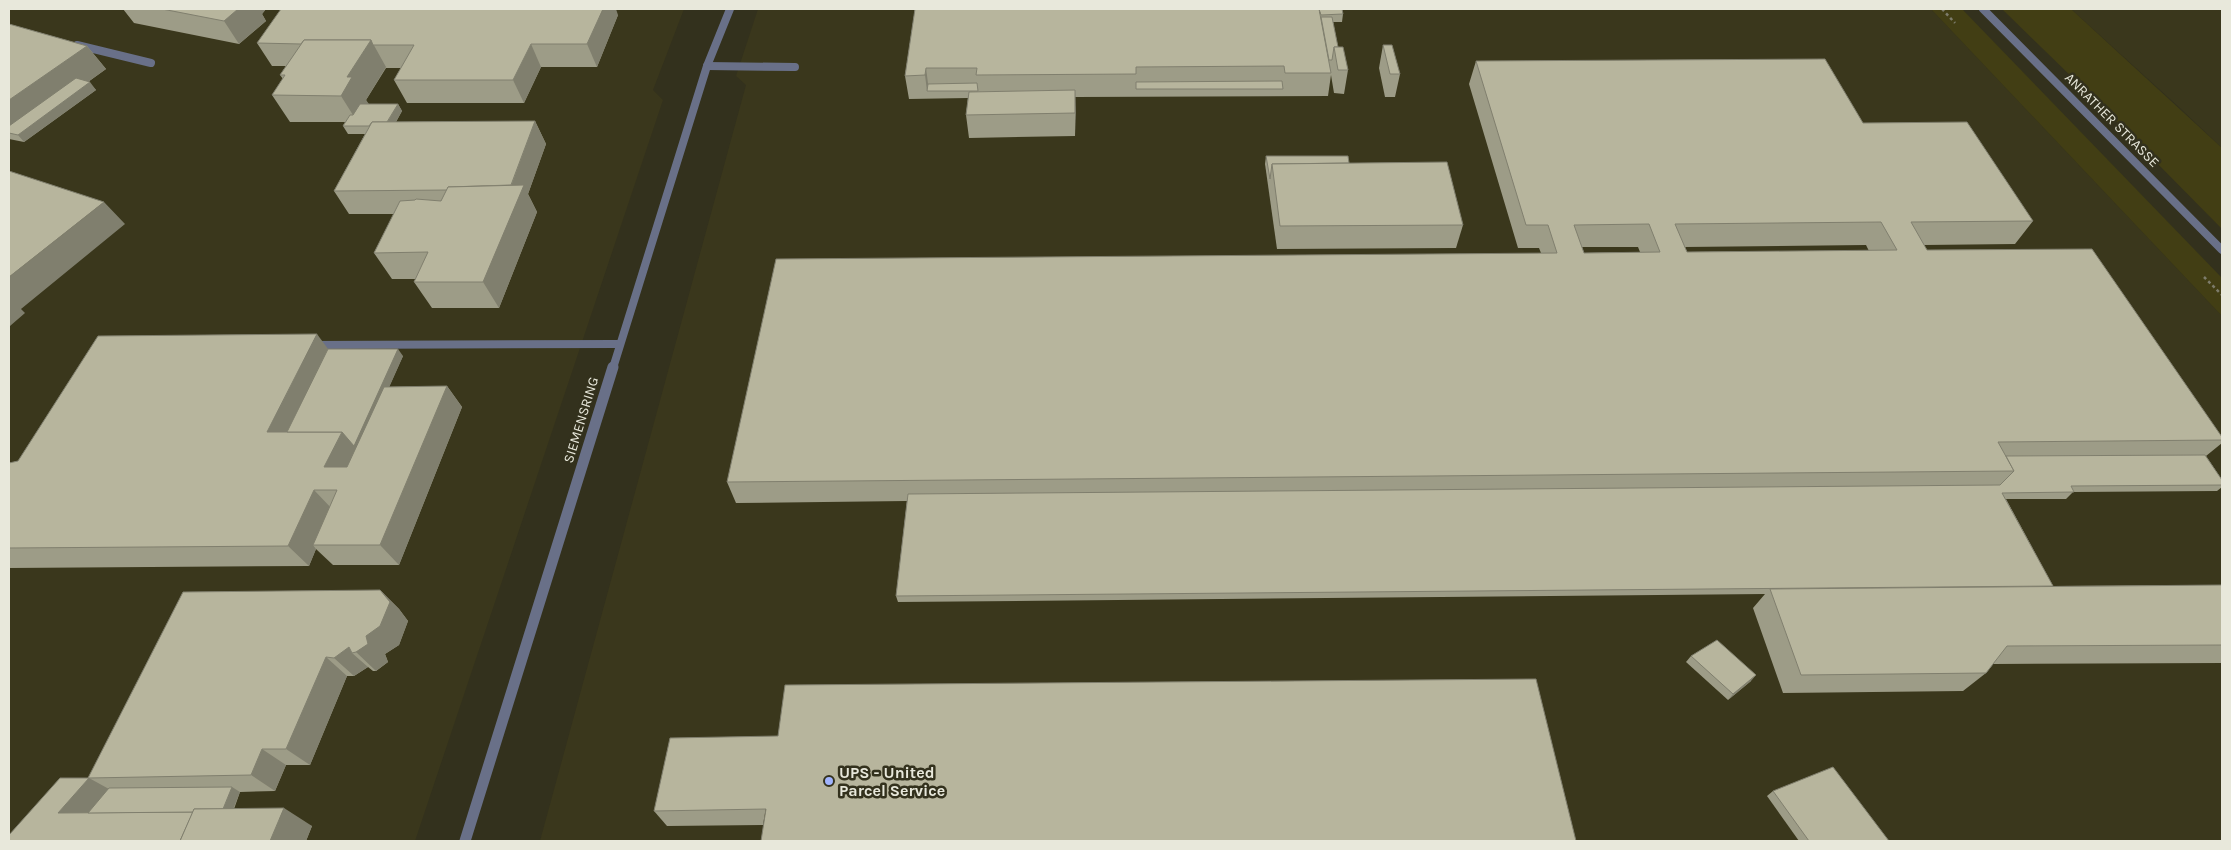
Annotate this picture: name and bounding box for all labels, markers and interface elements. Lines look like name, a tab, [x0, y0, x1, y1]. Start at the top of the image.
street label: ANRATHER STRASSE	[2061, 69, 2163, 171]
street label: SIEMENSRING	[560, 375, 602, 465]
place label: UPS - United Parcel Service	[839, 763, 945, 800]
marker: UPS - United Parcel Service	[823, 775, 835, 787]

